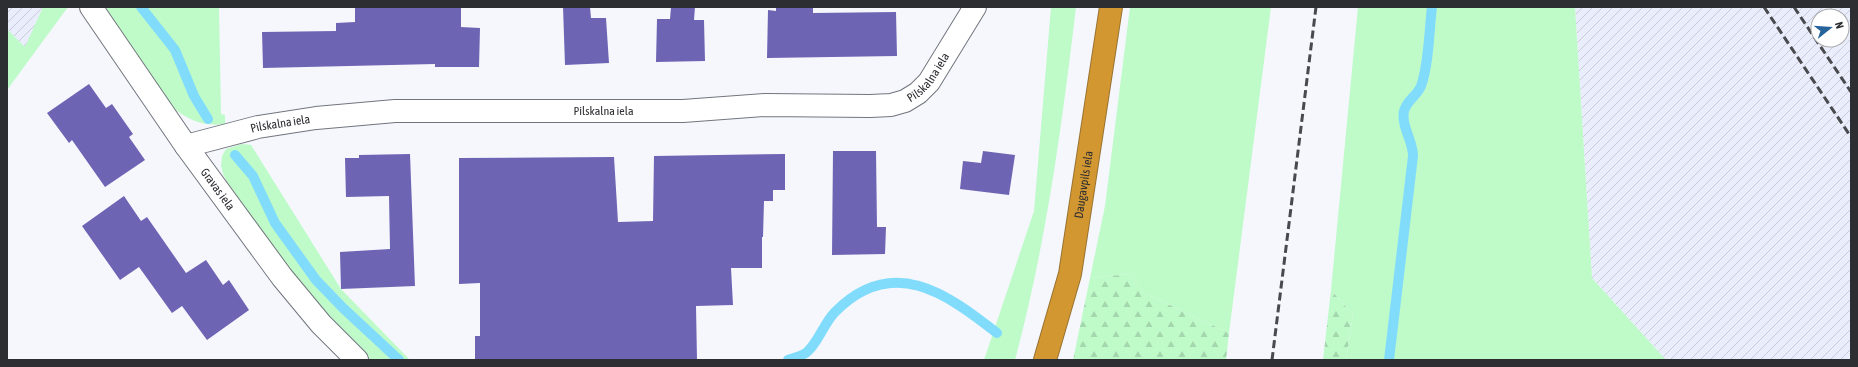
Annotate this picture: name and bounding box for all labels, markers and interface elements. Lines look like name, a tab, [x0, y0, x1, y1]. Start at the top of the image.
north arrow	[1810, 8, 1850, 48]
text: N	[1833, 20, 1846, 30]
street label: Pilskalna iela	[905, 50, 952, 105]
street label: Pilskalna iela	[574, 104, 634, 118]
street label: Pilskalna iela	[249, 112, 311, 136]
street label: Daugavpils iela	[1072, 150, 1096, 219]
street label: Gravas iela	[198, 166, 238, 213]

